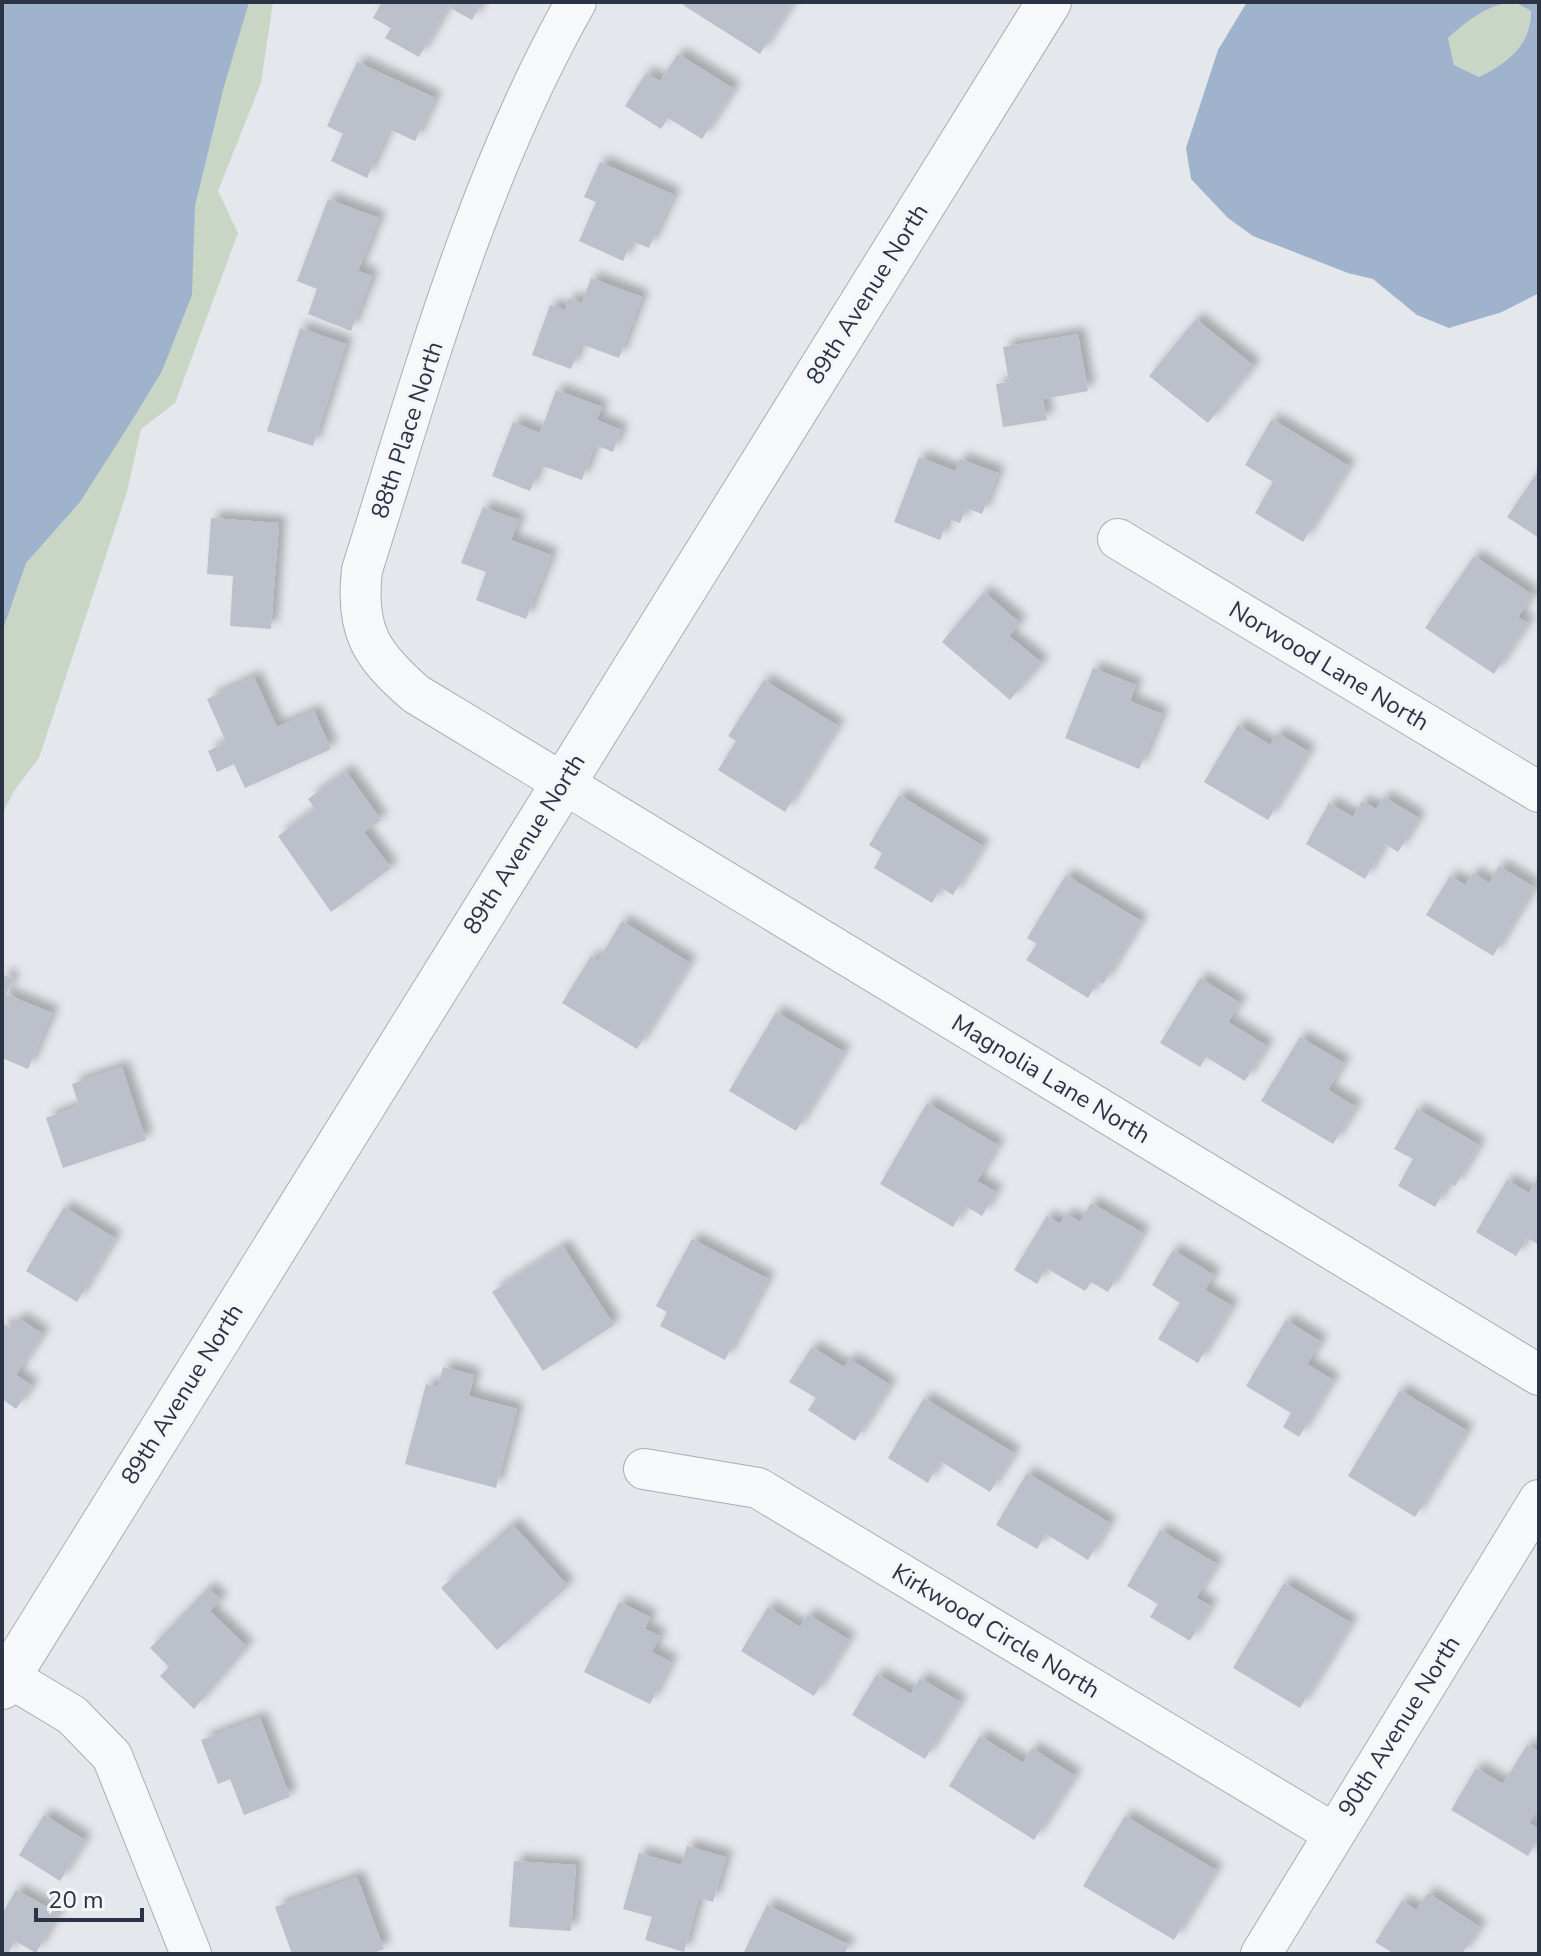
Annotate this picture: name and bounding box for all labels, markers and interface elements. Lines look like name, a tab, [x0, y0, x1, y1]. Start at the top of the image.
street label: 89th Avenue North	[799, 198, 935, 390]
street label: 88th Place North	[363, 337, 451, 523]
street label: Norwood Lane North	[1223, 594, 1435, 738]
street label: 89th Avenue North	[456, 748, 592, 940]
street label: Magnolia Lane North	[946, 1007, 1156, 1151]
street label: 89th Avenue North	[114, 1298, 250, 1490]
street label: Kirkwood Circle North	[886, 1556, 1106, 1706]
street label: 90th Avenue North	[1331, 1630, 1467, 1822]
scale bar	[36, 1872, 142, 1922]
text: 20 m	[48, 1884, 104, 1916]

